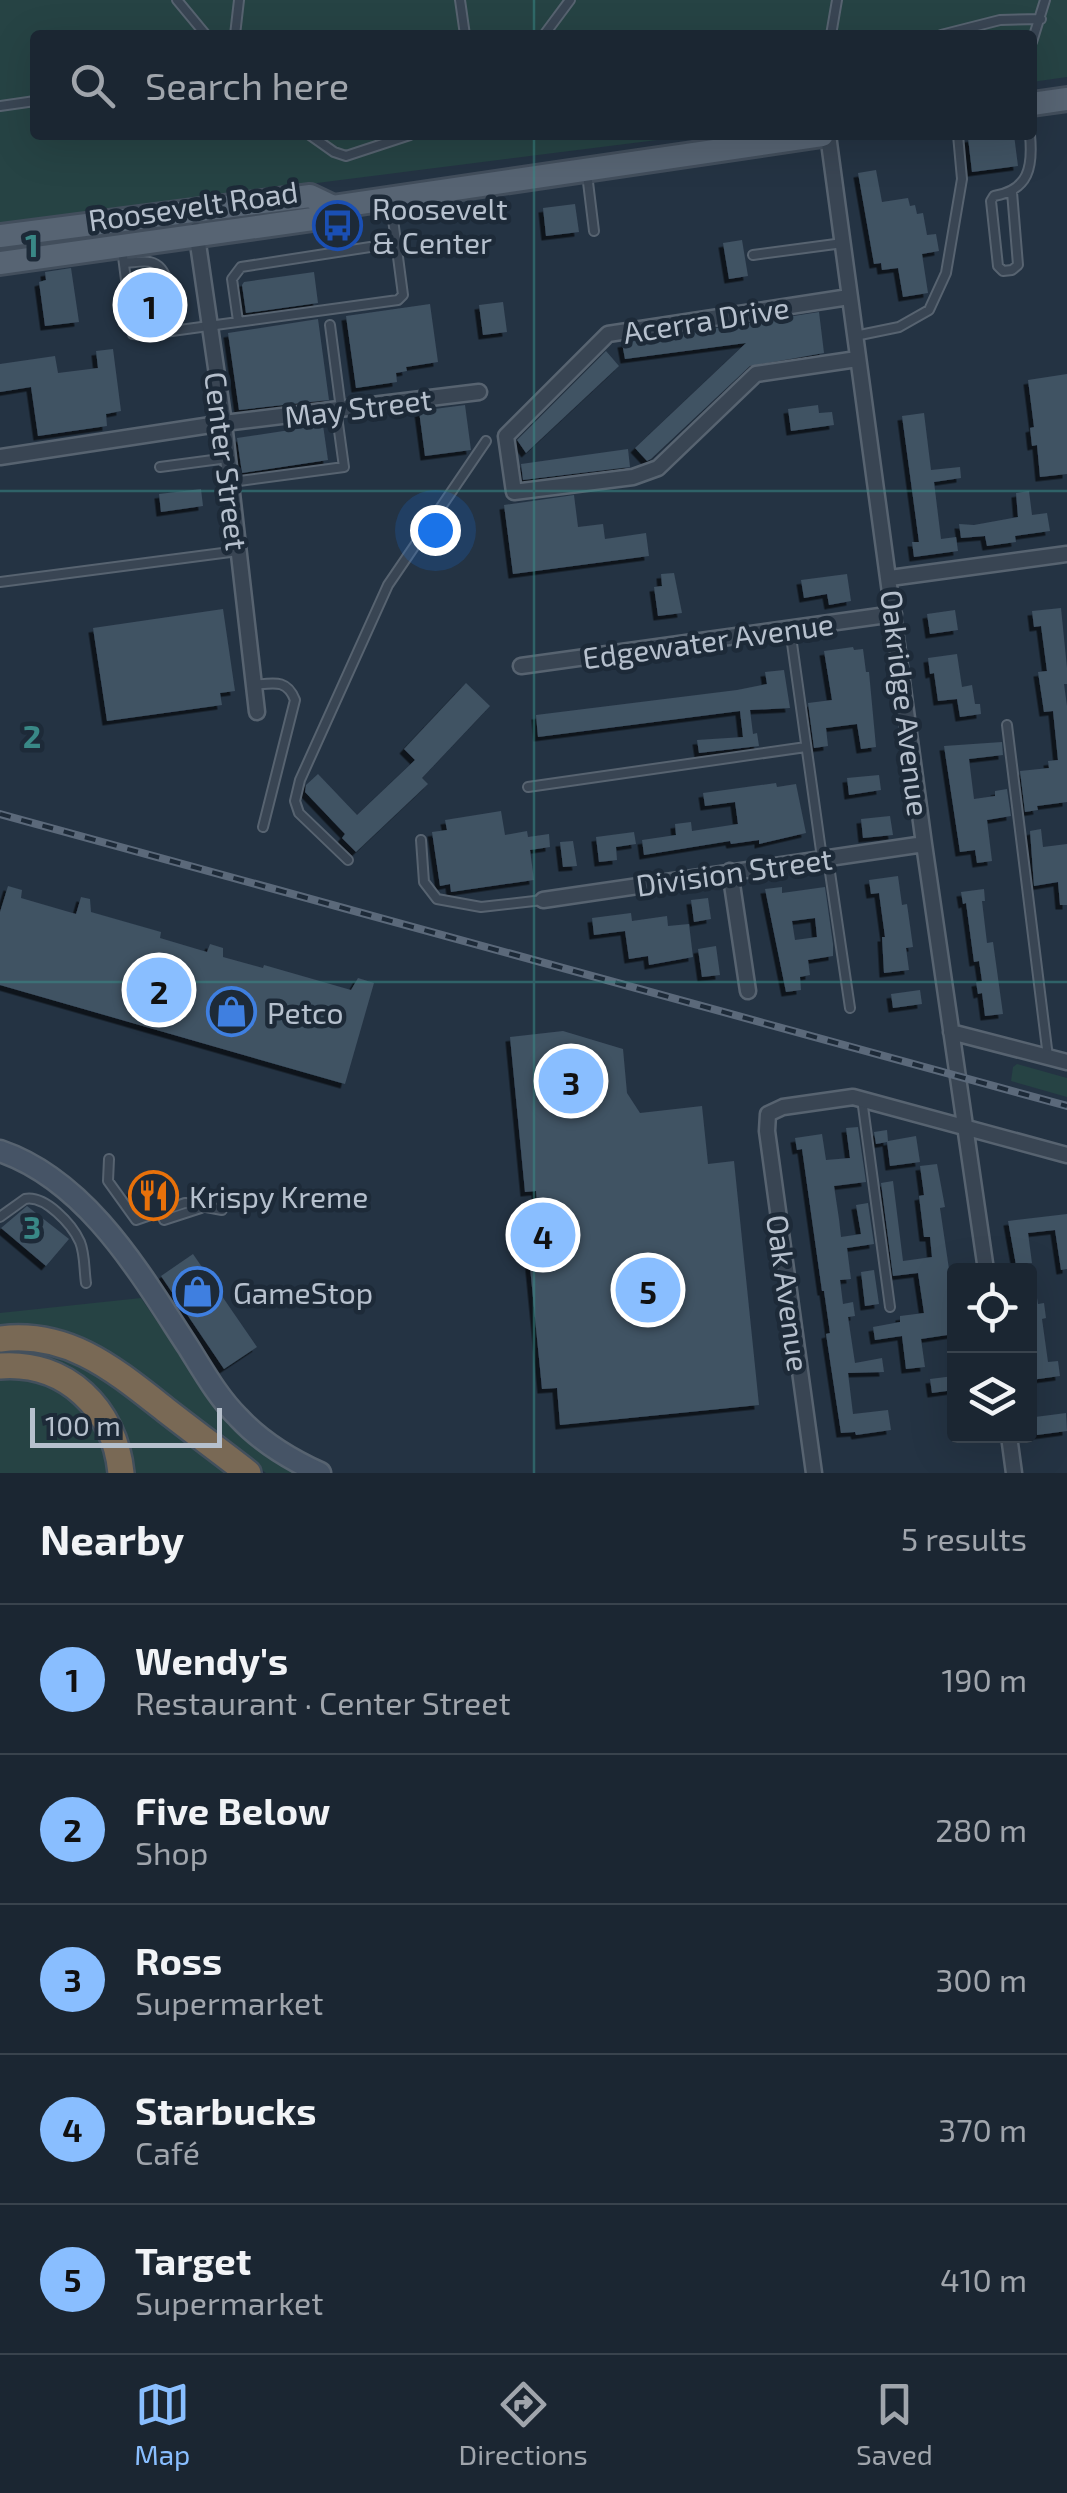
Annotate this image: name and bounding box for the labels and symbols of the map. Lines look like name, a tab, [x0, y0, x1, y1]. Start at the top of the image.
street label: Roosevelt Road	[86, 172, 300, 238]
place label: Roosevelt & Center	[372, 190, 508, 260]
bus stop icon: Roosevelt & Center	[311, 199, 363, 251]
text: 1	[25, 225, 39, 263]
pin: 1	[118, 268, 182, 342]
street label: Acerra Drive	[620, 288, 792, 350]
street label: Center Street	[198, 370, 256, 552]
street label: May Street	[282, 380, 434, 434]
your location	[410, 505, 461, 556]
street label: Oakridge Avenue	[874, 588, 938, 818]
street label: Edgewater Avenue	[580, 605, 836, 675]
text: 2	[23, 716, 41, 754]
street label: Division Street	[633, 839, 835, 903]
pin: 2	[126, 952, 192, 1028]
shop icon: Petco	[206, 986, 258, 1038]
place label: Petco	[267, 994, 344, 1030]
pin: 3	[538, 1044, 604, 1118]
restaurant icon: Krispy Kreme	[128, 1170, 180, 1222]
place label: Krispy Kreme	[189, 1178, 368, 1214]
pin: 4	[510, 1198, 576, 1272]
text: 3	[23, 1207, 41, 1245]
street label: Oak Avenue	[760, 1212, 818, 1374]
pin: 5	[616, 1252, 680, 1328]
shop icon: GameStop	[172, 1266, 224, 1318]
place label: GameStop	[233, 1274, 373, 1310]
scale bar	[30, 1403, 222, 1448]

